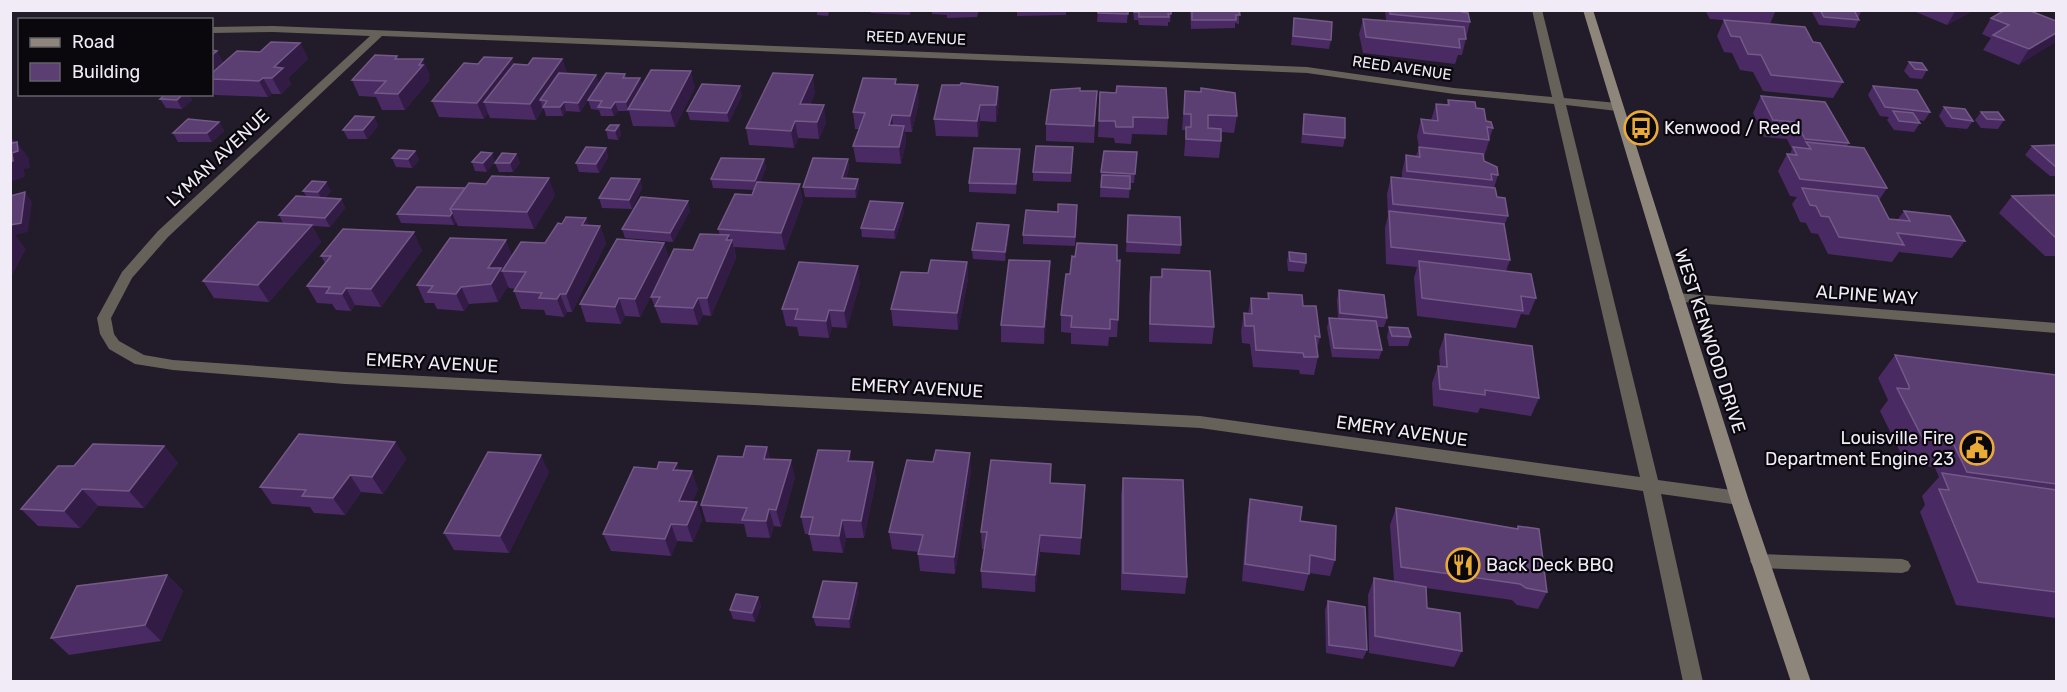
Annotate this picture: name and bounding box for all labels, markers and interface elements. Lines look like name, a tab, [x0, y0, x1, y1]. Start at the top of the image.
legend	[18, 18, 213, 96]
street label: REED AVENUE	[866, 27, 966, 49]
text: Road	[72, 31, 115, 53]
street label: REED AVENUE	[1351, 52, 1453, 84]
text: Building	[72, 61, 140, 83]
street label: LYMAN AVENUE	[162, 105, 274, 211]
bus stop icon: Kenwood / Reed	[1623, 110, 1659, 146]
place label: Kenwood / Reed	[1664, 117, 1801, 139]
street label: WEST KENWOOD DRIVE	[1670, 246, 1750, 436]
street label: ALPINE WAY	[1815, 280, 1919, 310]
street label: EMERY AVENUE	[365, 349, 499, 377]
street label: EMERY AVENUE	[850, 374, 984, 402]
street label: EMERY AVENUE	[1335, 411, 1469, 451]
place label: Louisville Fire Department Engine 23	[1765, 427, 1954, 470]
public building icon: Louisville Fire Department Engine 23	[1959, 430, 1995, 466]
restaurant icon: Back Deck BBQ	[1445, 547, 1481, 583]
place label: Back Deck BBQ	[1486, 554, 1614, 576]

